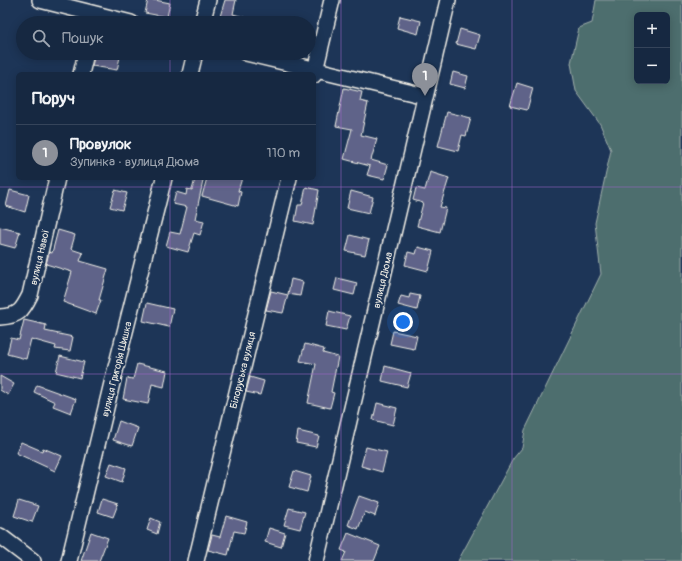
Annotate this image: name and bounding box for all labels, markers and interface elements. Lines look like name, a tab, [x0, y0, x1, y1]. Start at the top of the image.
map controls	[634, 12, 670, 84]
button: +	[634, 12, 670, 48]
search box	[16, 16, 316, 60]
icon: search	[30, 27, 52, 49]
text: Пошук	[62, 29, 104, 48]
button: −	[634, 48, 670, 84]
pin: 1	[412, 63, 438, 96]
text: Поруч	[32, 88, 75, 109]
text: Провулок	[70, 135, 132, 154]
text: 1	[42, 145, 48, 161]
text: 110 m	[267, 145, 300, 161]
text: Зупинка · вулиця Дюма	[70, 154, 199, 170]
street label: вулиця Навої	[28, 228, 52, 286]
street label: вулиця Дюма	[371, 251, 395, 309]
your location	[393, 312, 413, 332]
street label: вулиця Григорія Шишка	[99, 320, 135, 418]
street label: Білоруська вулиця	[228, 330, 258, 410]

